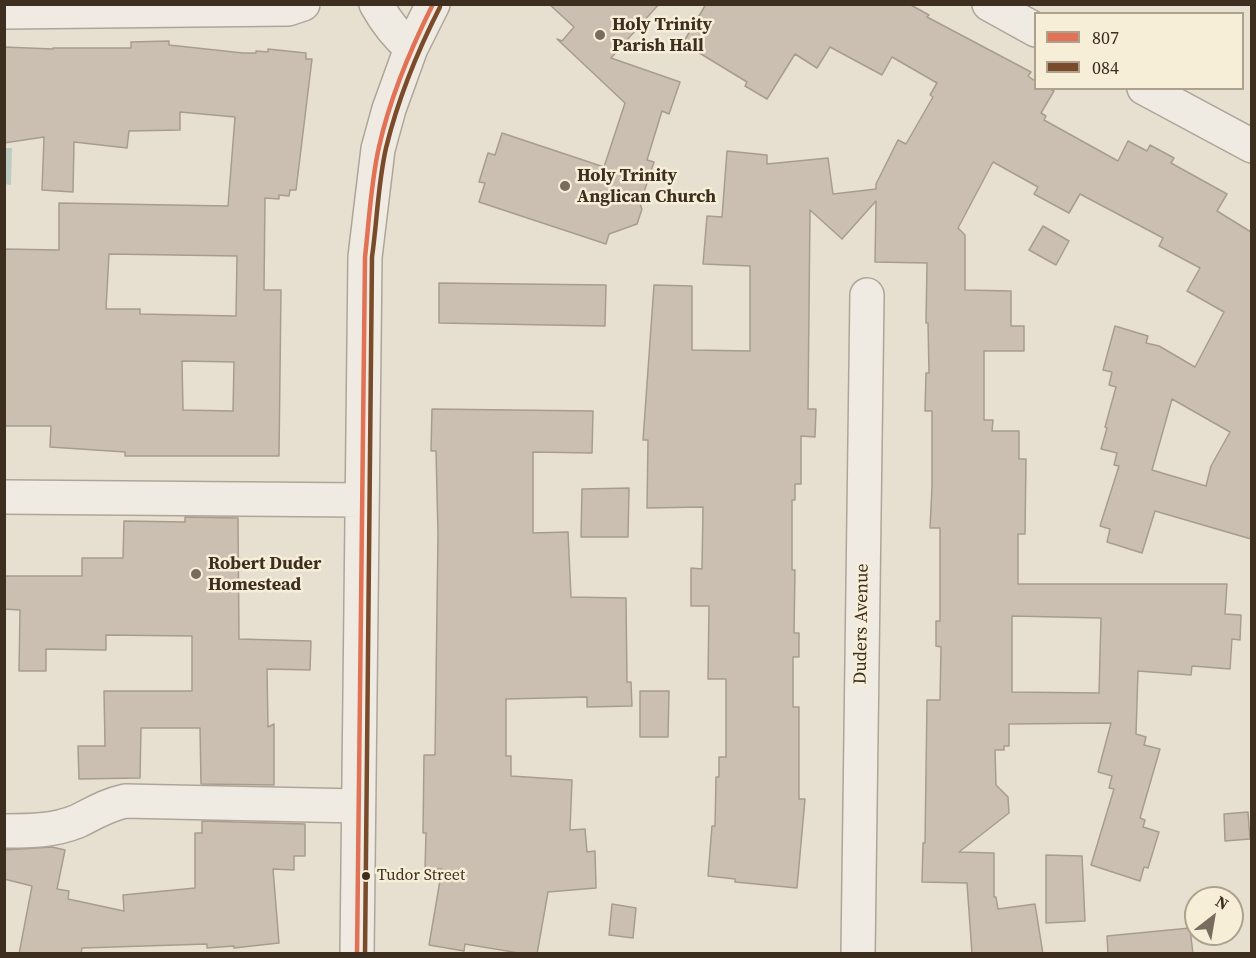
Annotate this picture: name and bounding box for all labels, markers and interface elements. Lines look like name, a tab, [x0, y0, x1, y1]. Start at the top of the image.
legend	[1034, 12, 1244, 90]
place label: Holy Trinity Parish Hall	[612, 14, 712, 57]
text: 807	[1092, 25, 1119, 50]
marker: Holy Trinity Parish Hall	[593, 28, 607, 42]
text: 084	[1092, 55, 1119, 80]
place label: Holy Trinity Anglican Church	[577, 165, 716, 207]
marker: Holy Trinity Anglican Church	[558, 179, 572, 193]
place label: Robert Duder Homestead	[208, 553, 321, 596]
street label: Duders Avenue	[850, 563, 874, 685]
marker: Robert Duder Homestead	[189, 567, 203, 581]
place label: Tudor Street	[377, 866, 465, 886]
marker: Tudor Street	[360, 870, 372, 882]
north arrow	[1184, 886, 1244, 946]
text: N	[1212, 890, 1233, 915]

